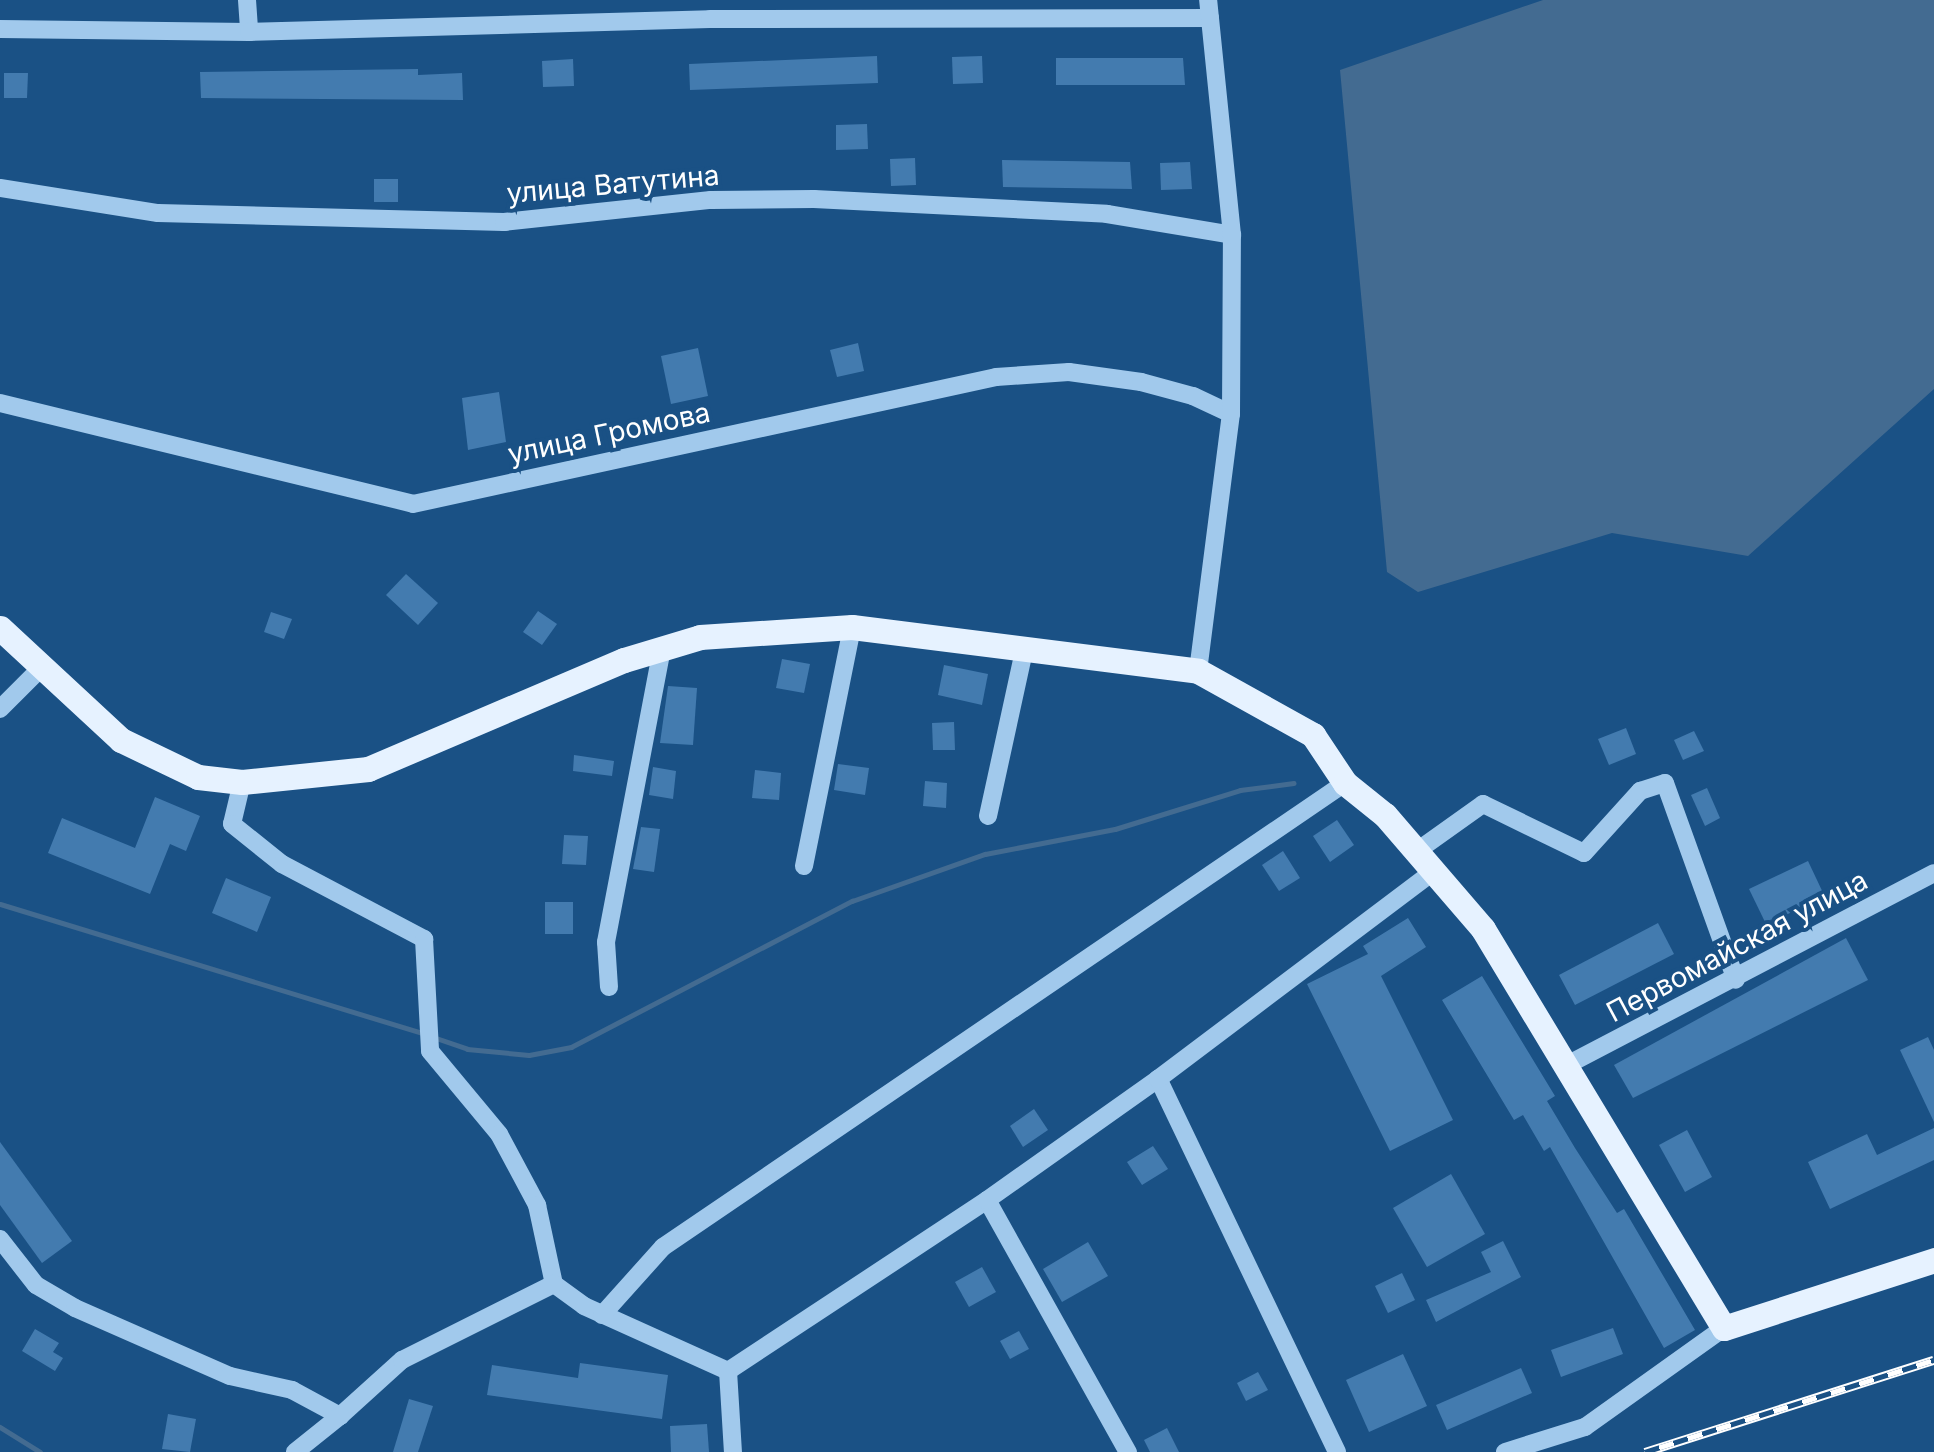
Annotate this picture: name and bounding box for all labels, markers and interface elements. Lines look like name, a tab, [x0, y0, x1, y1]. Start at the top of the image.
street label: улица Ватутина	[505, 158, 721, 210]
street label: улица Громова	[505, 395, 713, 471]
street label: Первомайская улица	[1601, 863, 1873, 1029]

